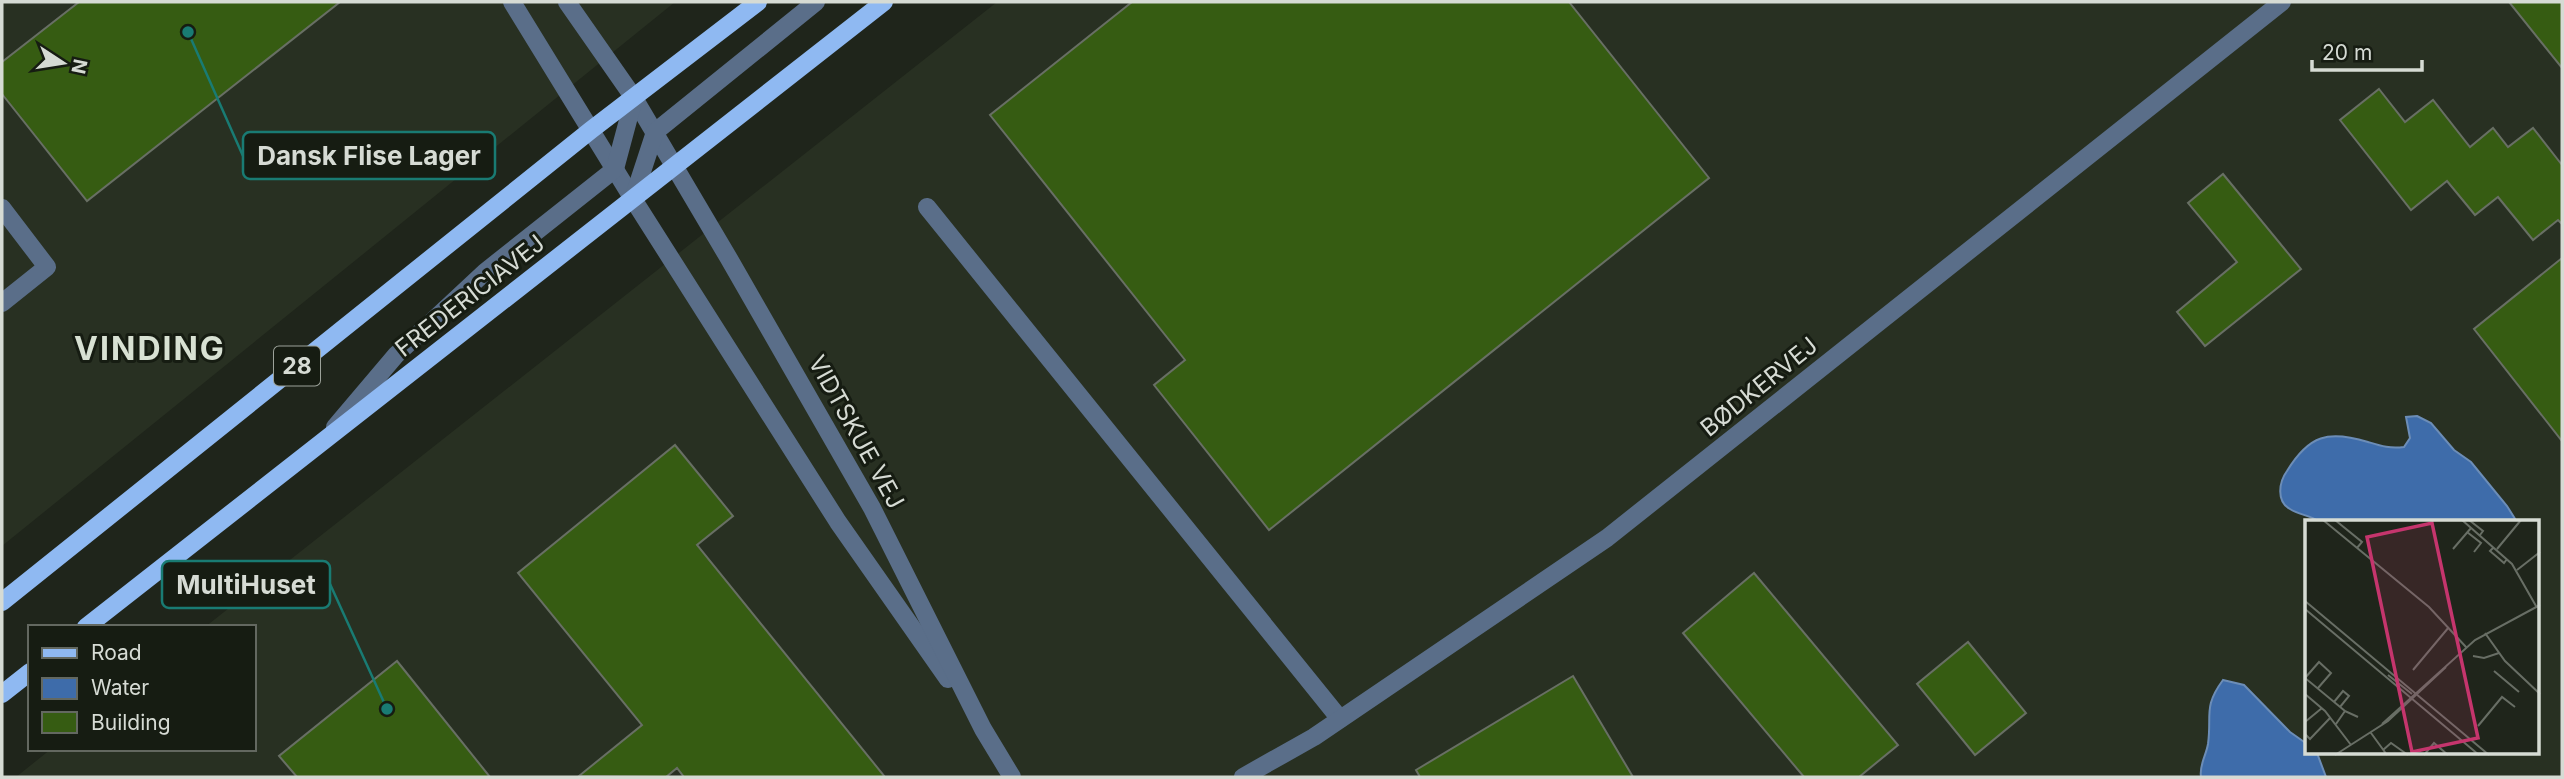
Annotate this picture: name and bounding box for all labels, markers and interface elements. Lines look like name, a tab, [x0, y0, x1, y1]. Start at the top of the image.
north arrow	[28, 28, 98, 98]
scale bar	[2312, 28, 2422, 72]
text: 20 m	[2322, 40, 2372, 65]
text: N	[66, 57, 92, 76]
callout: Dansk Flise Lager	[243, 132, 495, 179]
text: Dansk Flise Lager	[257, 140, 481, 171]
street label: FREDERICIAVEJ	[389, 228, 550, 363]
district label: VINDING	[74, 329, 226, 368]
street label: BØDKERVEJ	[1695, 331, 1823, 442]
road number: 28	[274, 346, 320, 386]
street label: VIDTSKUE VEJ	[802, 350, 910, 513]
inset map	[2305, 520, 2540, 754]
callout: MultiHuset	[162, 561, 330, 608]
text: MultiHuset	[176, 569, 316, 600]
legend	[28, 625, 256, 751]
text: Road	[91, 640, 142, 665]
text: Water	[91, 675, 149, 700]
text: Building	[91, 710, 171, 735]

